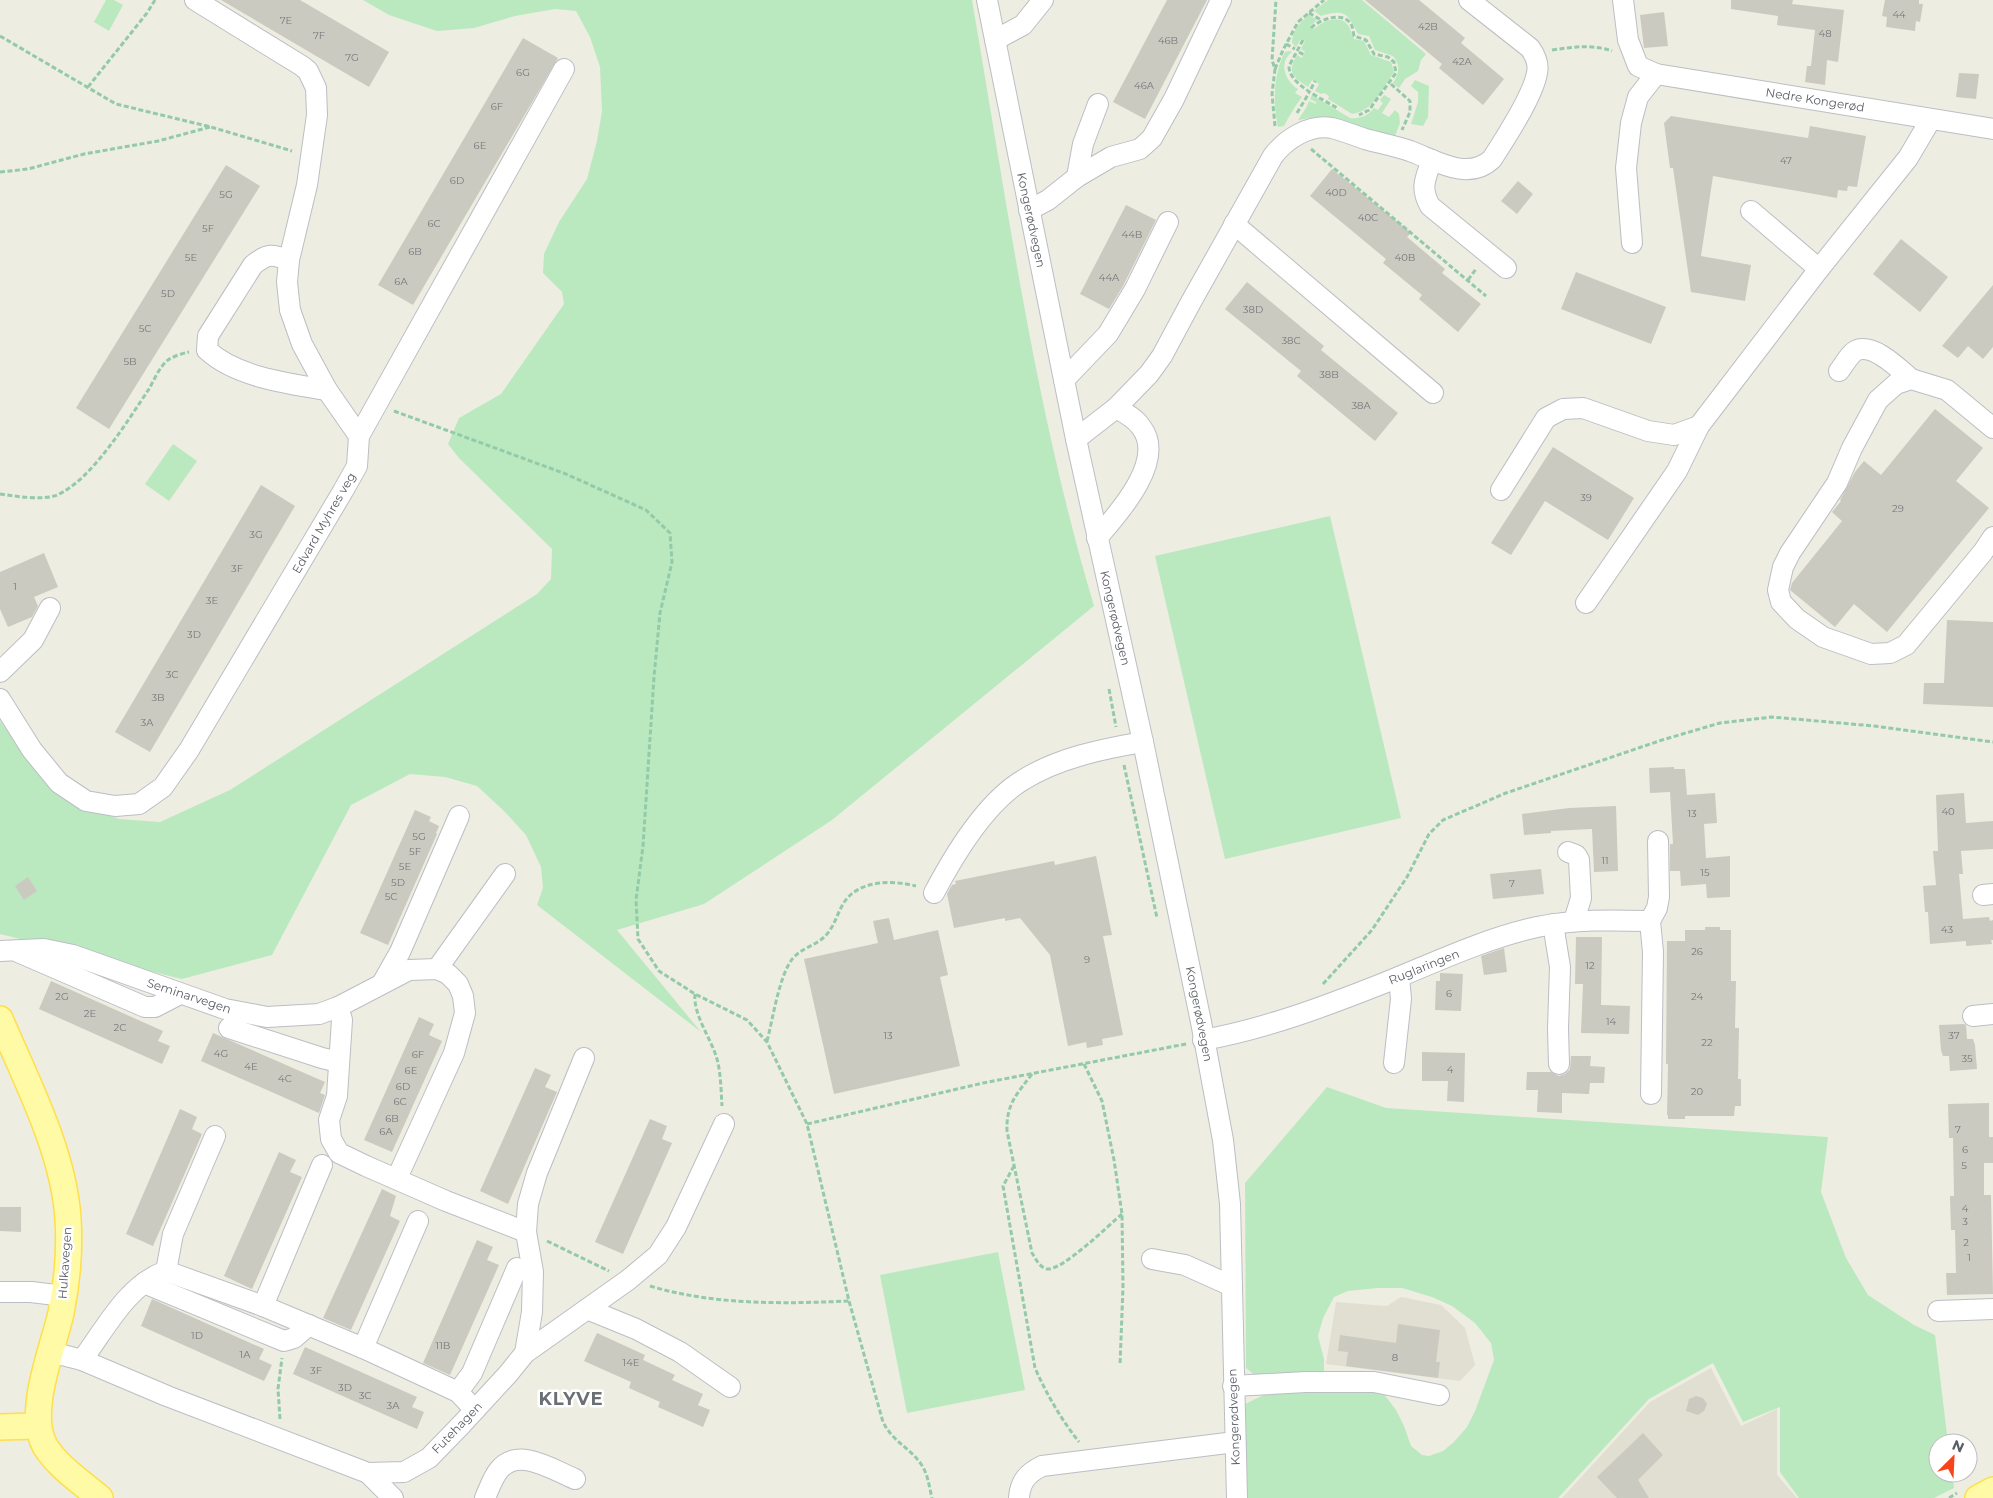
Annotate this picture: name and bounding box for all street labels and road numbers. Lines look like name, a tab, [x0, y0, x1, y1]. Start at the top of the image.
street label: Nedre Kongerød	[1765, 84, 1866, 115]
street label: Kongerødvegen	[1014, 171, 1049, 269]
street label: Edvard Myhres veg	[289, 470, 359, 576]
street label: Kongerødvegen	[1097, 569, 1134, 667]
street label: Ruglaringen	[1386, 946, 1461, 988]
street label: Kongerødvegen	[1183, 965, 1216, 1063]
street label: Seminarvegen	[145, 975, 233, 1016]
street label: Hulkavegen	[55, 1226, 75, 1300]
street label: Kongerødvegen	[1224, 1368, 1243, 1466]
street label: Futehagen	[428, 1399, 485, 1457]

